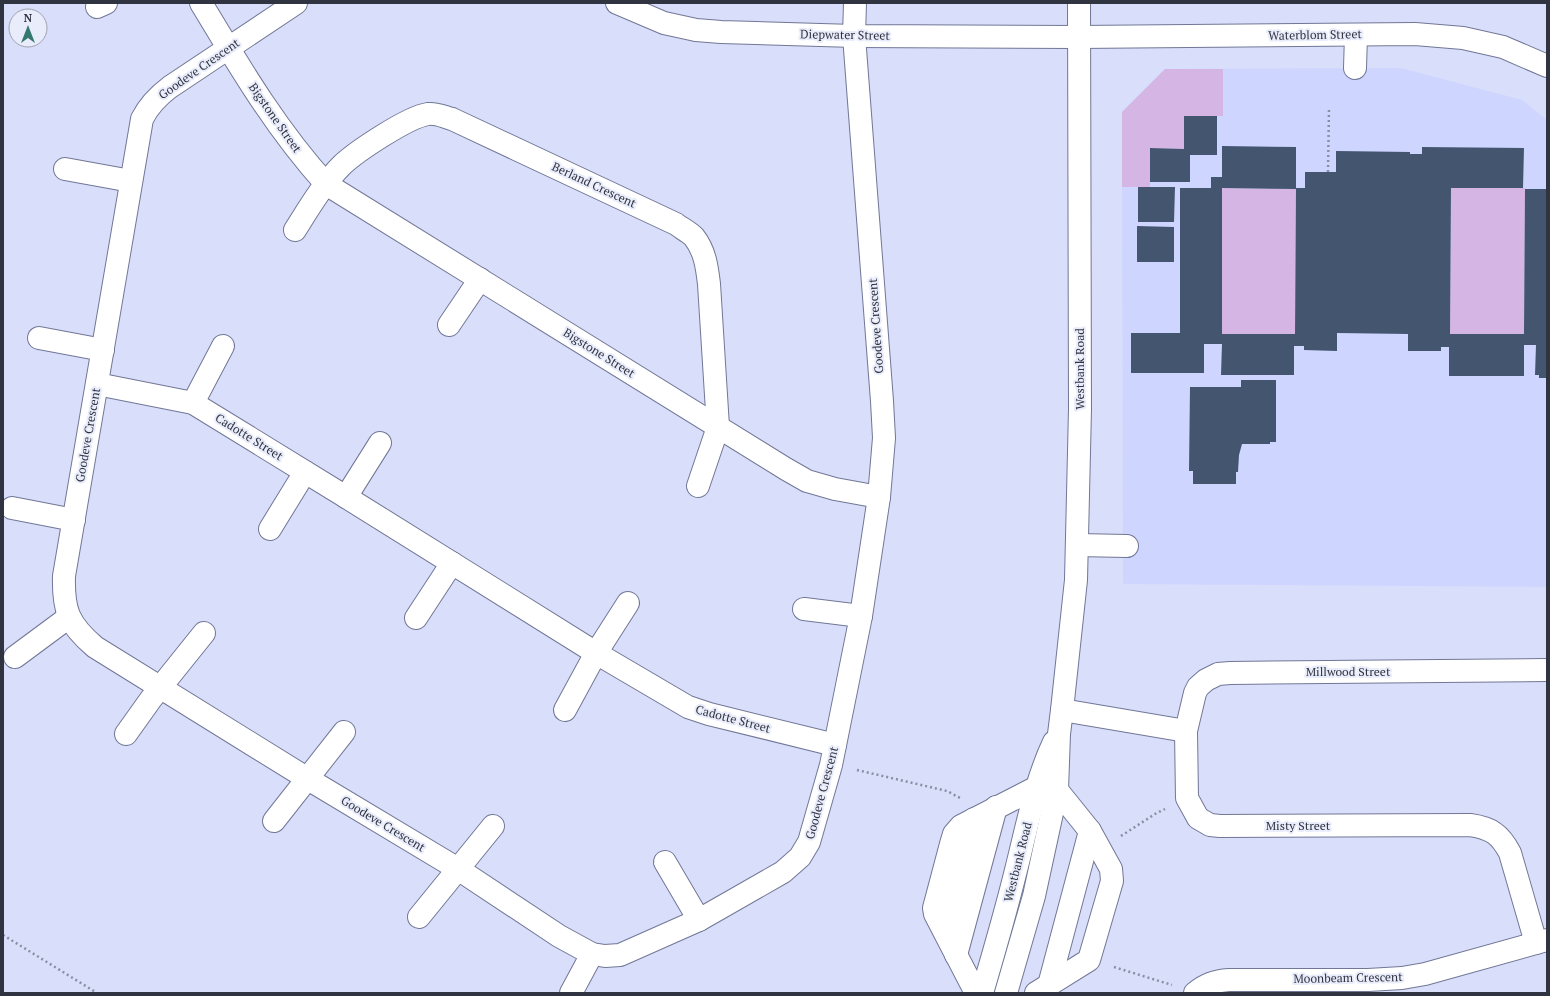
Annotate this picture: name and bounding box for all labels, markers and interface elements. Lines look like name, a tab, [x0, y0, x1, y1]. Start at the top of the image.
north arrow	[8, 8, 48, 48]
text: N	[24, 11, 33, 25]
street label: Diepwater Street	[800, 26, 890, 43]
street label: Waterblom Street	[1268, 26, 1362, 43]
street label: Goodeve Crescent	[155, 35, 243, 102]
street label: Bigstone Street	[246, 80, 305, 156]
street label: Berland Crescent	[550, 159, 639, 211]
street label: Goodeve Crescent	[865, 277, 886, 374]
street label: Bigstone Street	[561, 325, 638, 381]
street label: Westbank Road	[1072, 328, 1087, 410]
street label: Goodeve Crescent	[72, 386, 103, 483]
street label: Cadotte Street	[213, 410, 286, 464]
street label: Millwood Street	[1306, 664, 1391, 679]
street label: Cadotte Street	[694, 701, 773, 736]
street label: Goodeve Crescent	[802, 744, 841, 841]
street label: Goodeve Crescent	[339, 793, 428, 855]
street label: Misty Street	[1266, 818, 1331, 833]
street label: Westbank Road	[1000, 820, 1035, 903]
street label: Moonbeam Crescent	[1293, 969, 1403, 986]

